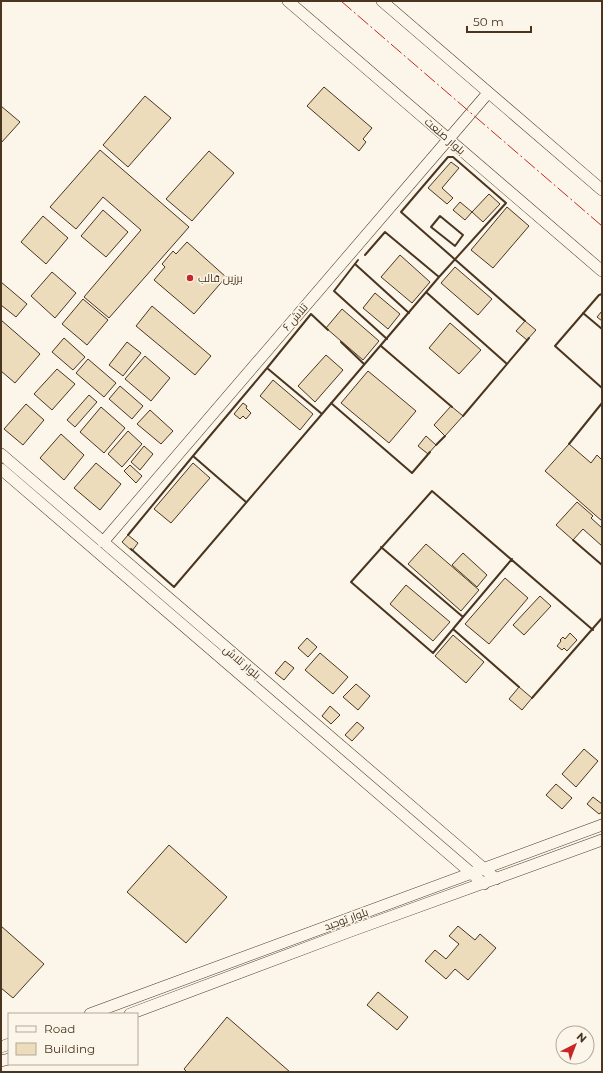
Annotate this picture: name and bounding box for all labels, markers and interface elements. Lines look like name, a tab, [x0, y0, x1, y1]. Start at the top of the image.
scale bar	[467, 8, 531, 34]
text: 50 m	[473, 14, 504, 29]
street label: بلوار صنعت	[422, 114, 468, 158]
place label: برزین قالب	[198, 271, 243, 285]
marker: برزین قالب	[185, 273, 195, 283]
street label: تلاش ۶	[279, 300, 311, 334]
street label: بلوار تلاش	[220, 642, 264, 682]
street label: بلوار توحید	[322, 905, 370, 933]
legend	[8, 1013, 138, 1065]
text: Road	[44, 1021, 75, 1036]
north arrow	[555, 1025, 595, 1065]
text: N	[574, 1029, 590, 1046]
text: Building	[44, 1041, 95, 1056]

